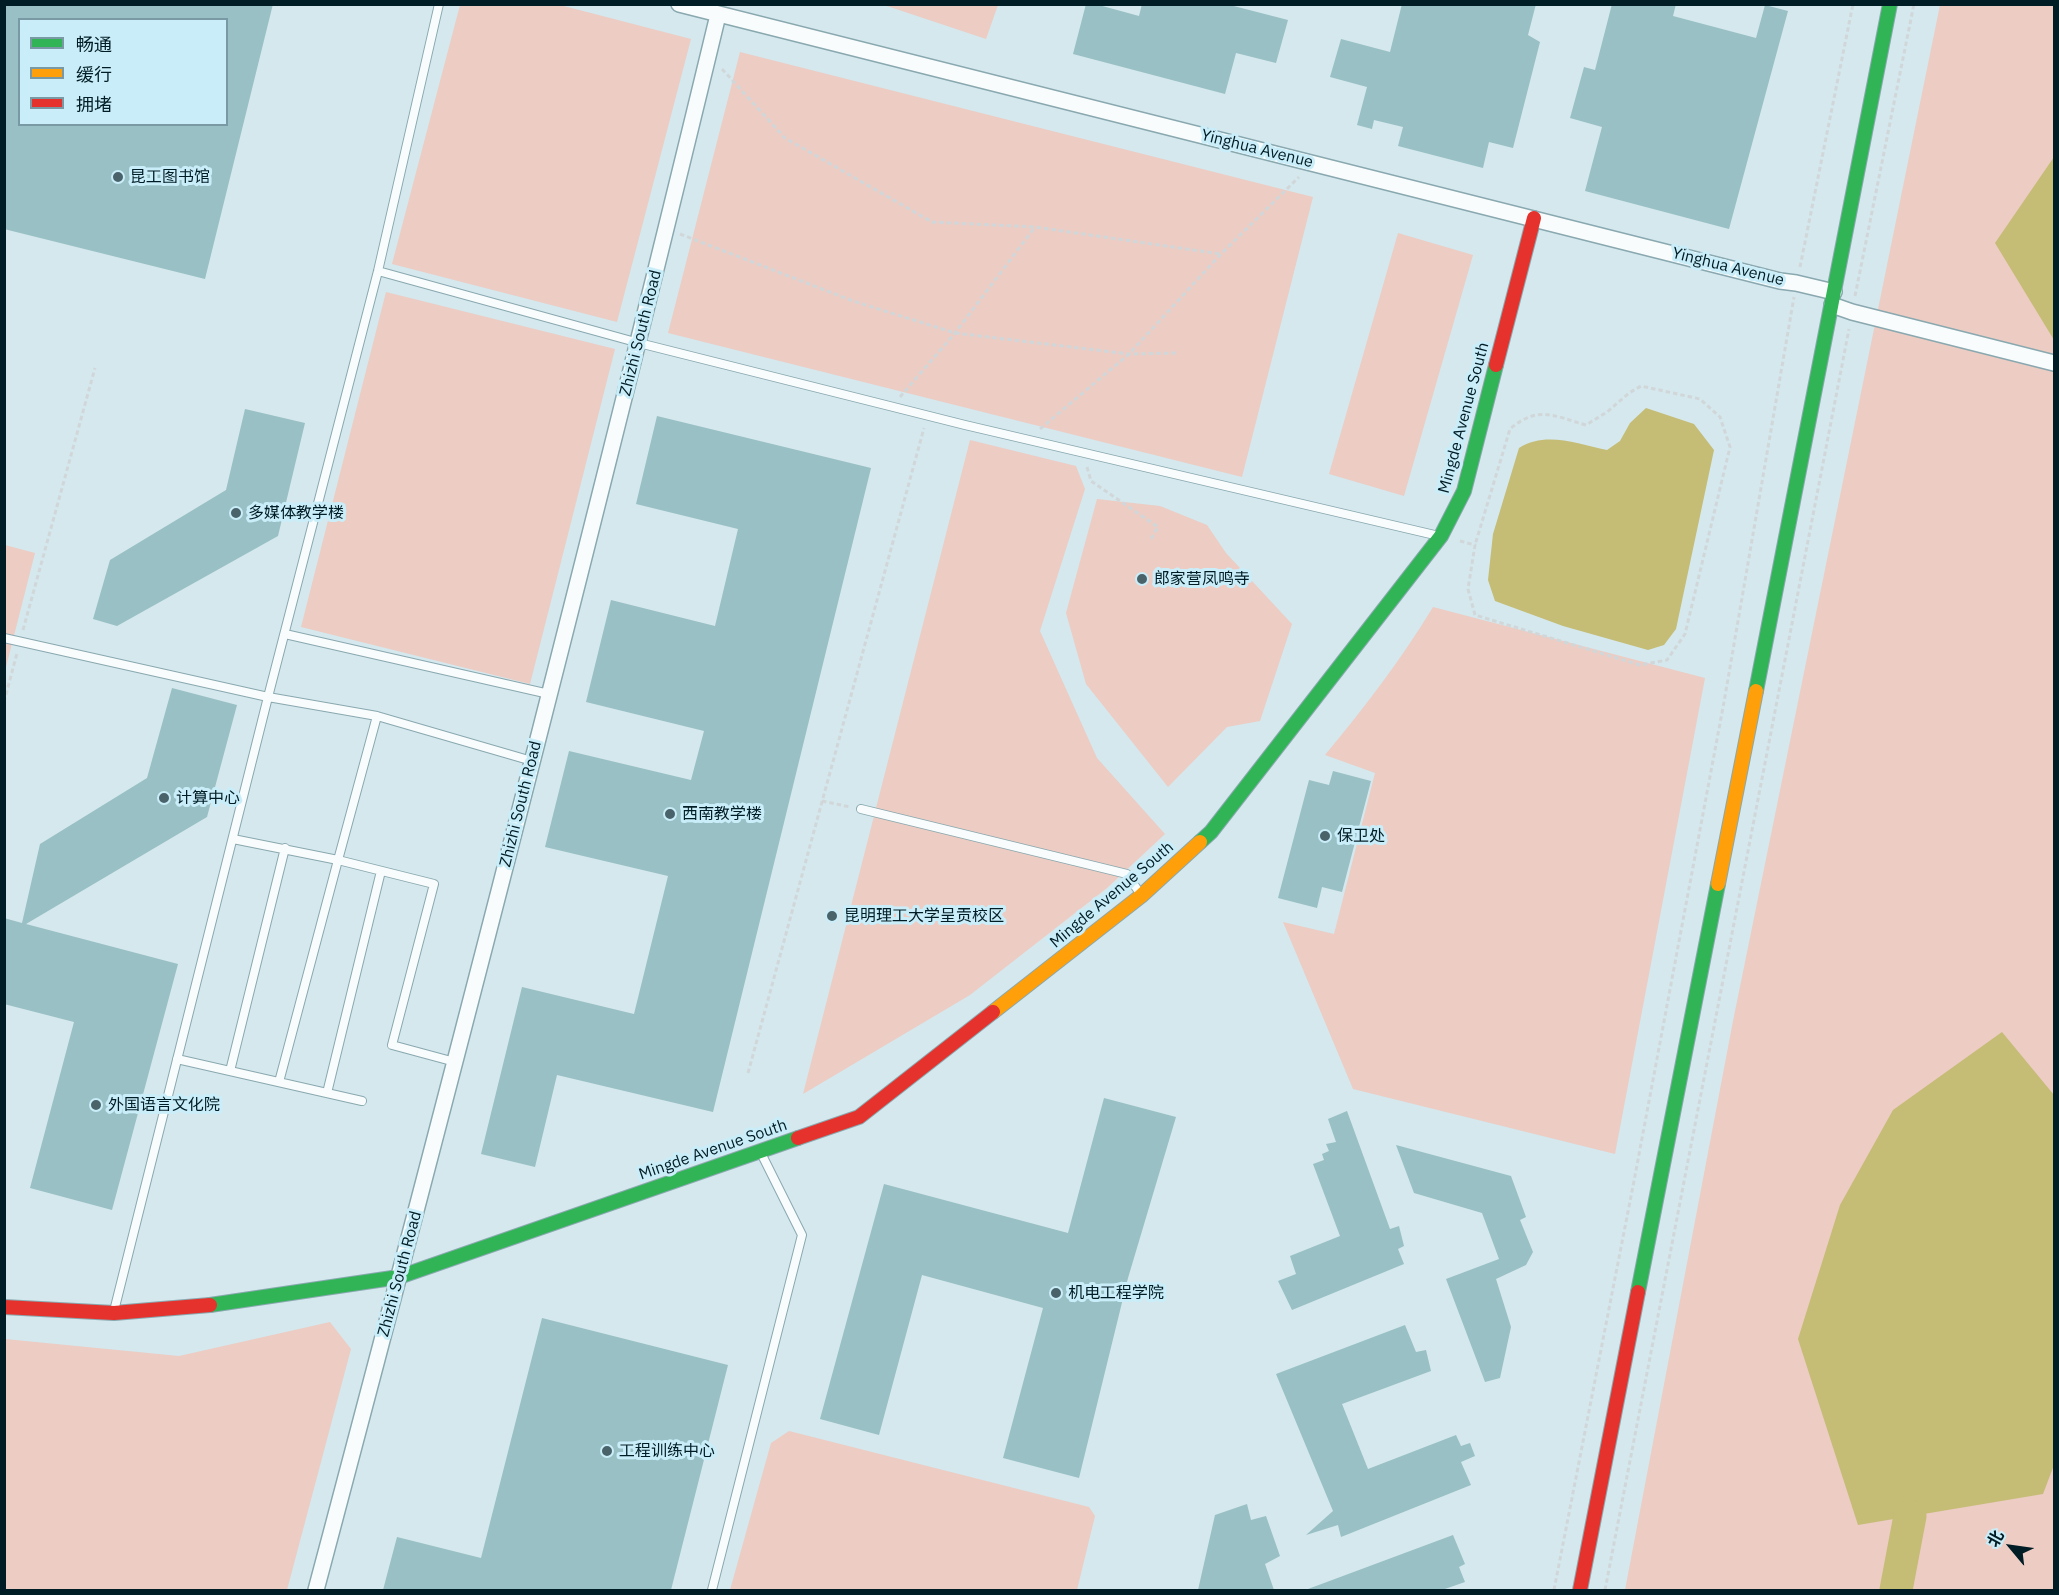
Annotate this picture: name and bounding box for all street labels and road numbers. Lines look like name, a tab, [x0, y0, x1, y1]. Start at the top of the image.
street label: Yinghua Avenue	[1199, 126, 1315, 172]
street label: Yinghua Avenue	[1670, 244, 1786, 290]
street label: Zhizhi South Road	[616, 268, 666, 398]
street label: Mingde Avenue South	[1435, 340, 1493, 496]
street label: Zhizhi South Road	[496, 739, 546, 869]
street label: Mingde Avenue South	[1046, 838, 1178, 952]
street label: Mingde Avenue South	[636, 1116, 790, 1184]
street label: Zhizhi South Road	[374, 1209, 426, 1339]

